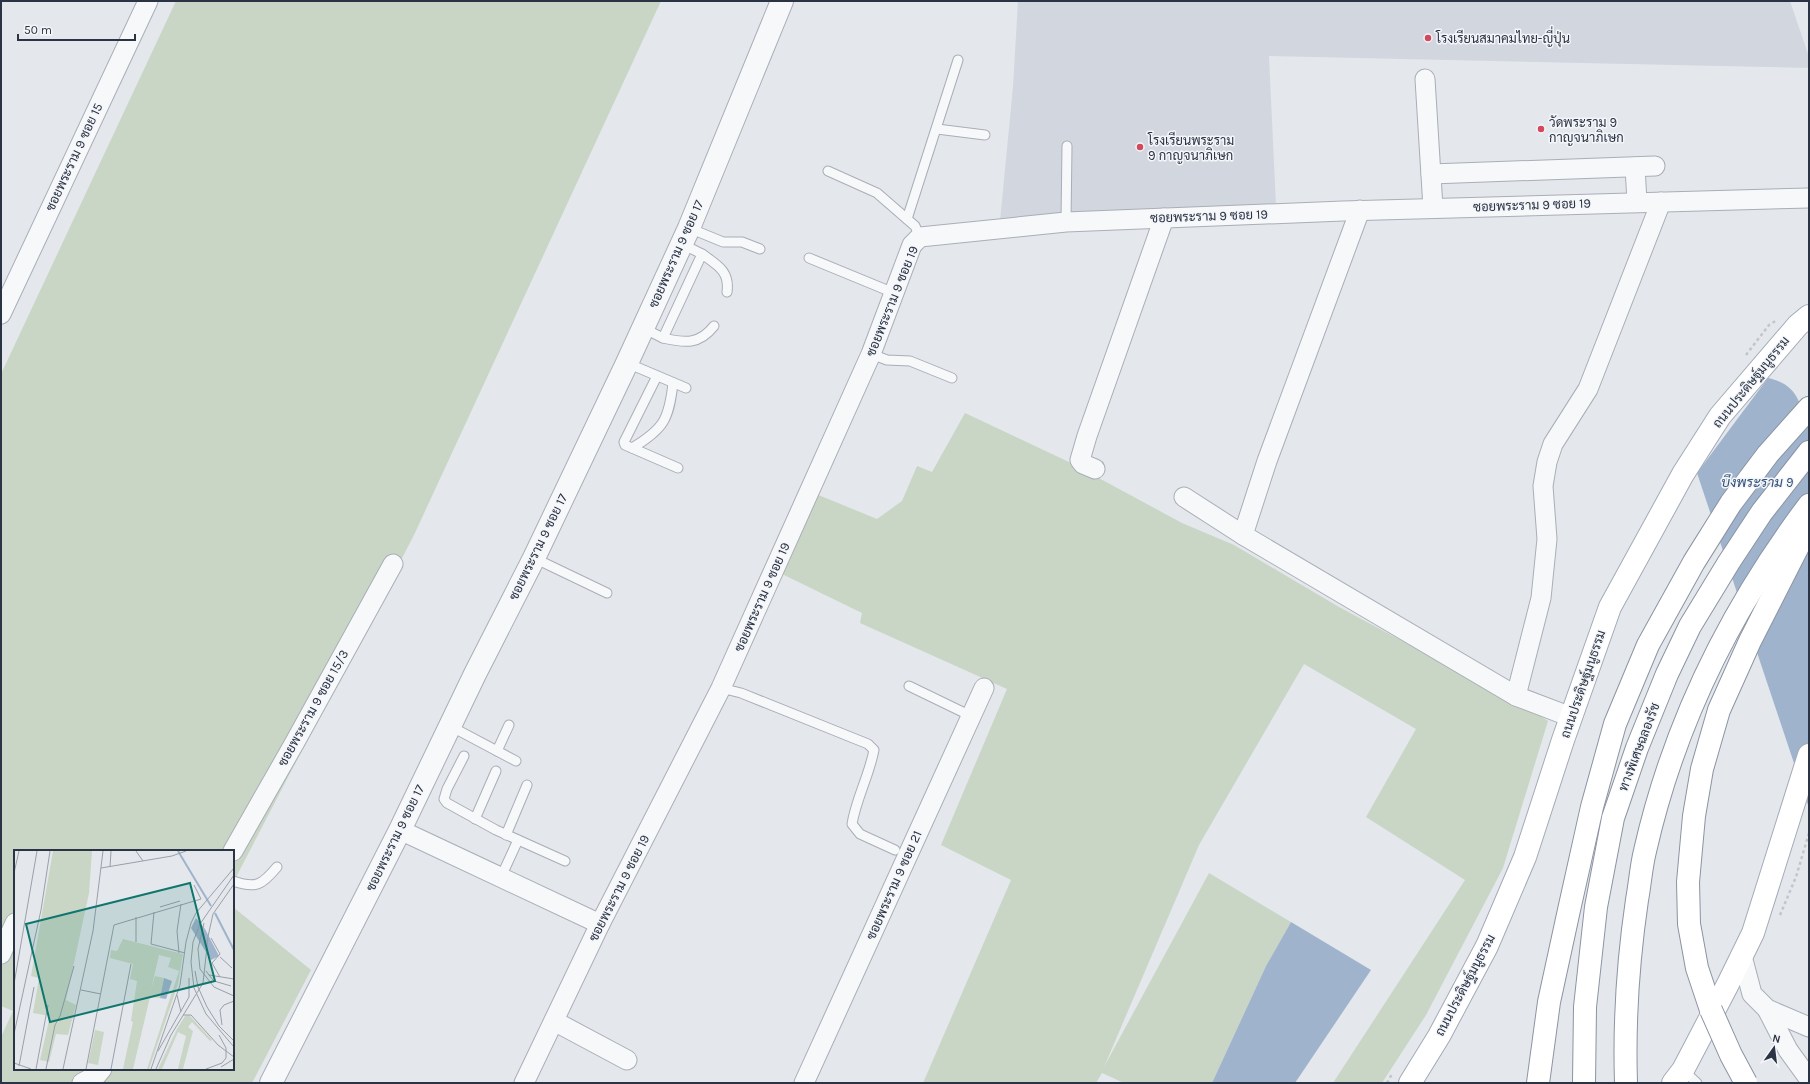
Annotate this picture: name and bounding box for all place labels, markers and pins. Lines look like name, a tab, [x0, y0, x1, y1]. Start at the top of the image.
place label: โรงเรียนสมาคมไทย-ญี่ปุ่น	[1435, 26, 1570, 48]
marker: โรงเรียนสมาคมไทย-ญี่ปุ่น	[1423, 33, 1433, 43]
place label: วัดพระราม 9 กาญจนาภิเษก	[1549, 115, 1624, 146]
marker: วัดพระราม 9 กาญจนาภิเษก	[1536, 124, 1546, 134]
place label: โรงเรียนพระราม 9 กาญจนาภิเษก	[1147, 131, 1234, 164]
marker: โรงเรียนพระราม 9 กาญจนาภิเษก	[1135, 142, 1145, 152]

